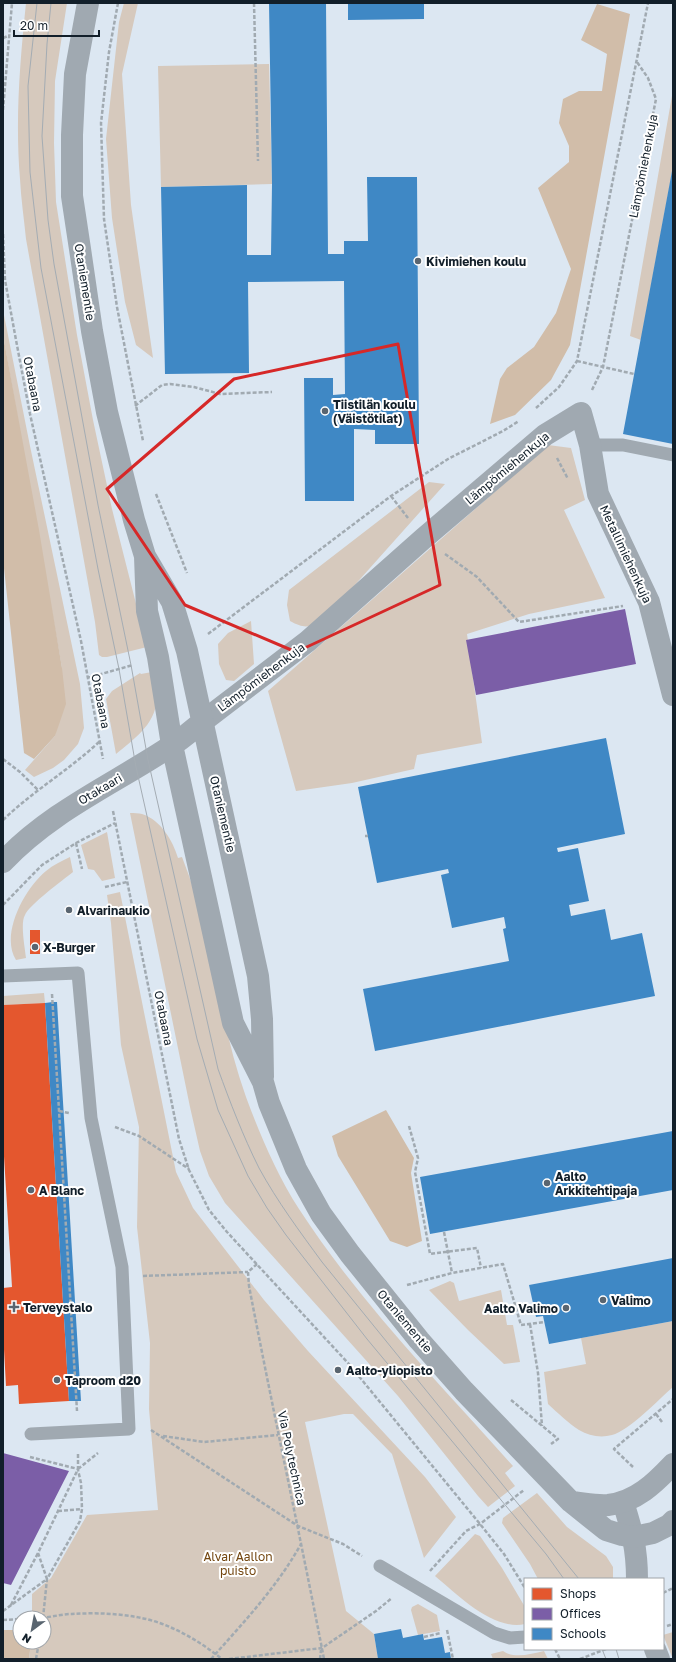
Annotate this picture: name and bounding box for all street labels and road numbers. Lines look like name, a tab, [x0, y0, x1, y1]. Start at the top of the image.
street label: Lämpömiehenkuja	[626, 113, 660, 219]
street label: Otaniementie	[72, 242, 99, 322]
street label: Otabaana	[20, 355, 46, 413]
street label: Lämpömiehenkuja	[462, 428, 552, 508]
street label: Metallimiehenkuja	[597, 503, 655, 605]
street label: Lämpömiehenkuja	[214, 639, 308, 715]
street label: Otabaana	[88, 672, 114, 730]
street label: Otakaari	[75, 770, 125, 808]
street label: Otaniementie	[207, 774, 239, 854]
street label: Otabaana	[151, 989, 177, 1047]
street label: Otaniementie	[374, 1286, 436, 1356]
street label: Via Polytechnica	[275, 1409, 309, 1507]

